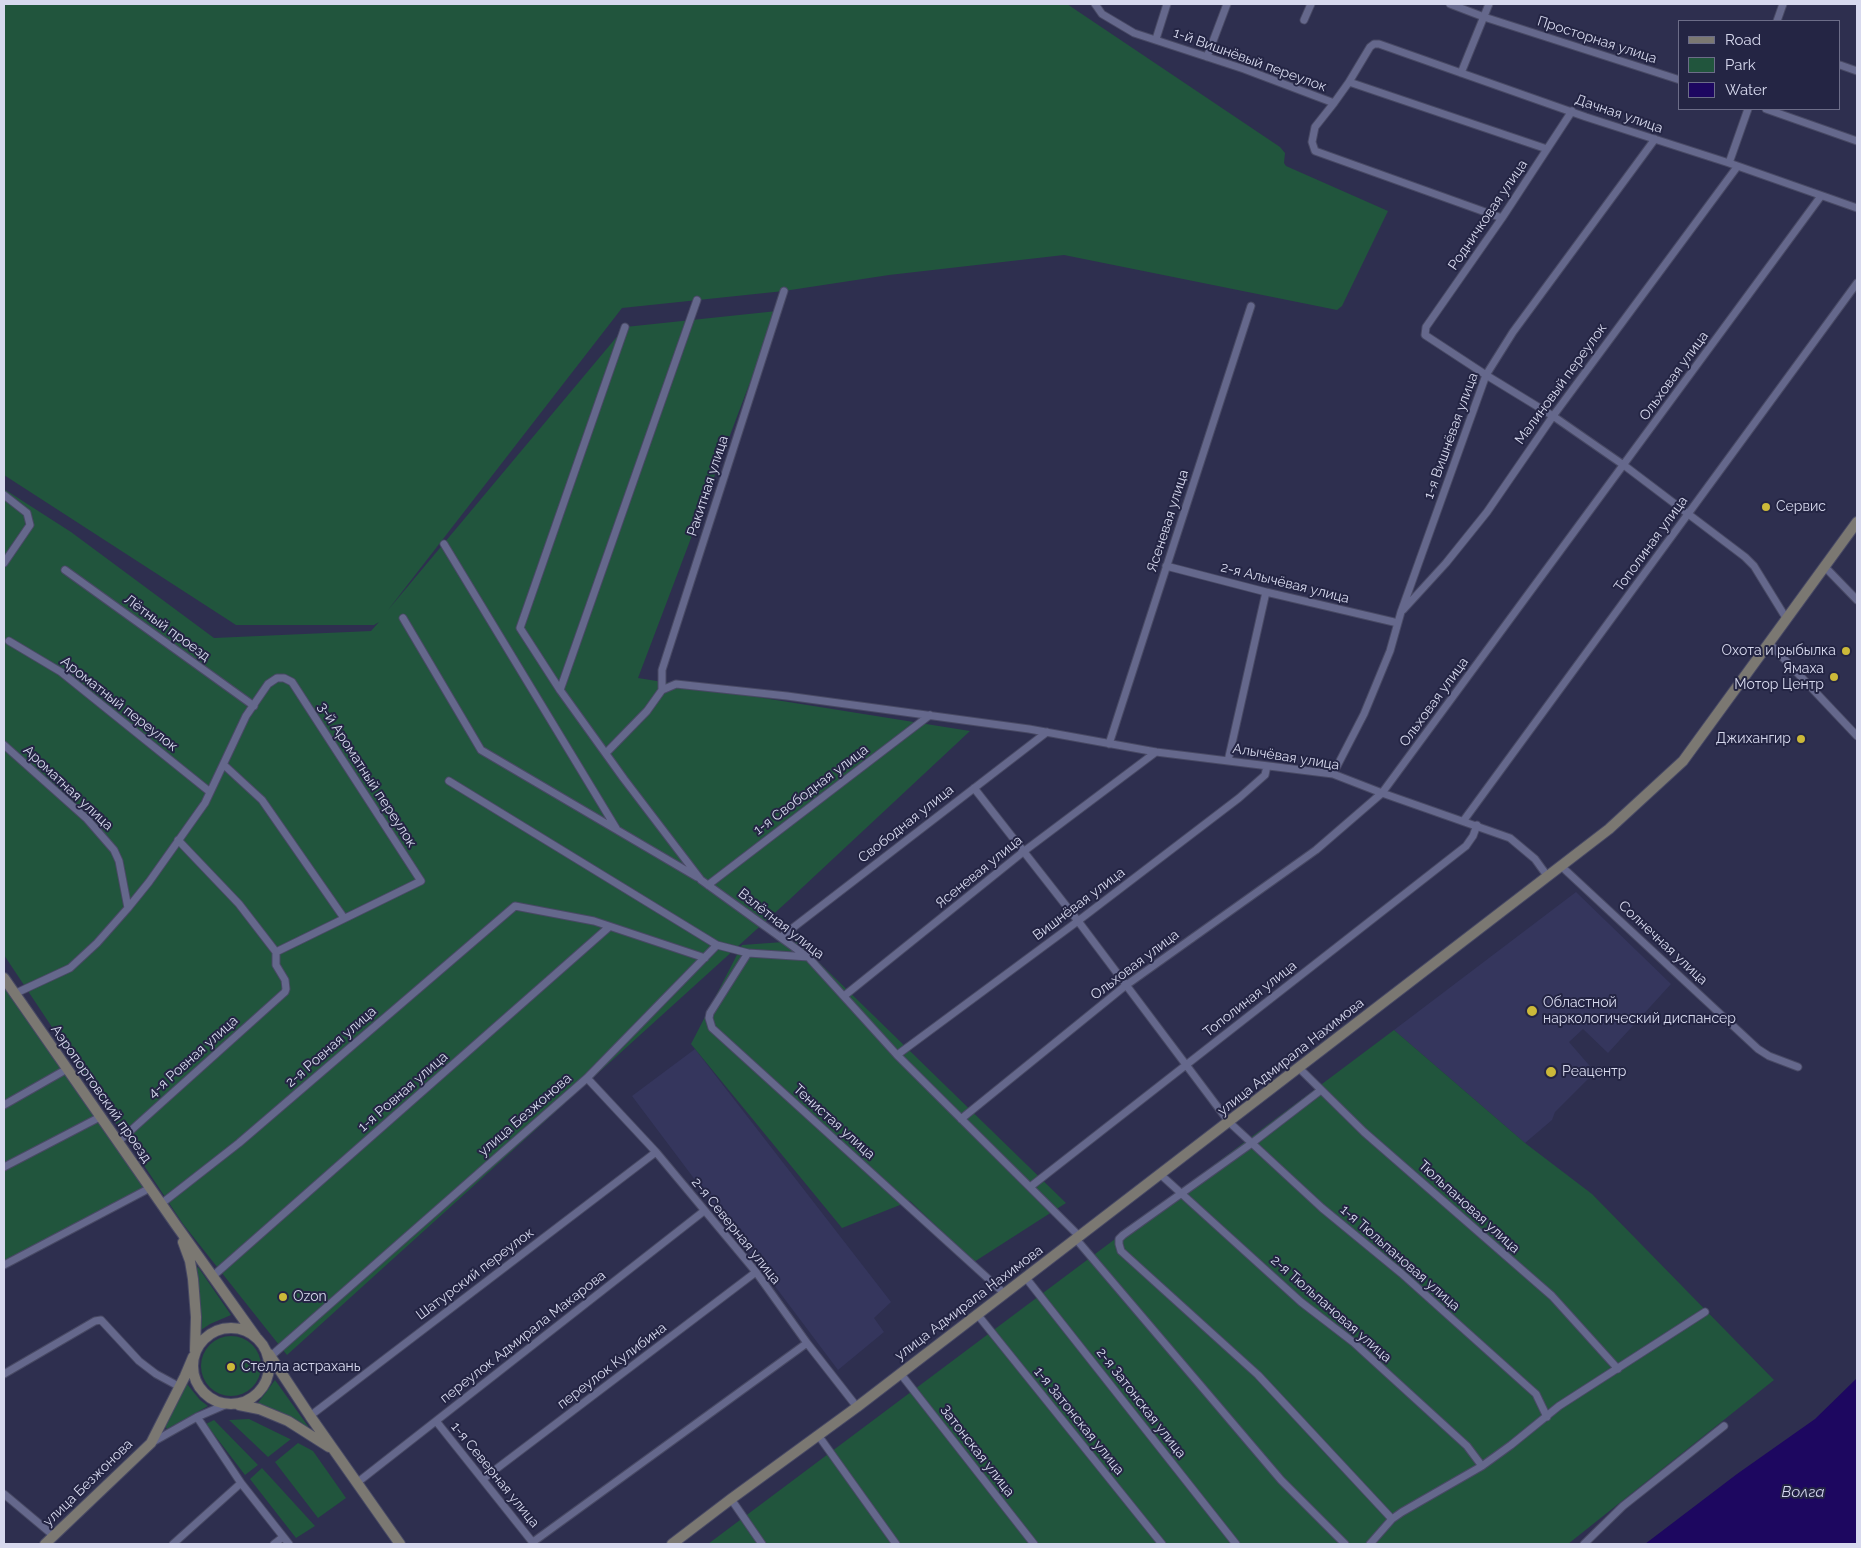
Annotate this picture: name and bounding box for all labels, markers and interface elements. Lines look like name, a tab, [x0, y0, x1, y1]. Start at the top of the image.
street label: Просторная улица	[1535, 13, 1659, 67]
legend	[1678, 20, 1841, 110]
street label: 1-й Вишнёвый переулок	[1171, 24, 1329, 96]
text: Road	[1725, 31, 1761, 49]
text: Park	[1725, 56, 1756, 74]
text: Water	[1725, 81, 1767, 99]
street label: Дачная улица	[1573, 91, 1665, 137]
street label: Родничковая улица	[1445, 157, 1531, 273]
street label: Малиновый переулок	[1511, 320, 1611, 448]
street label: Ольховая улица	[1636, 328, 1712, 424]
street label: 1-я Вишнёвая улица	[1420, 370, 1482, 502]
street label: Ракитная улица	[684, 434, 732, 538]
street label: Ясеневая улица	[1144, 468, 1192, 574]
street label: Тополиная улица	[1611, 493, 1691, 595]
place label: Сервис	[1776, 499, 1826, 515]
marker: Сервис	[1760, 501, 1772, 513]
street label: 2-я Алычёвая улица	[1219, 559, 1351, 607]
street label: Лётный проезд	[121, 591, 213, 665]
place label: Охота и рыбылка	[1721, 643, 1836, 659]
marker: Охота и рыбылка	[1840, 645, 1852, 657]
street label: Ароматный переулок	[57, 653, 181, 755]
street label: Ольховая улица	[1396, 654, 1472, 750]
place label: Ямаха Мотор Центр	[1734, 661, 1824, 694]
marker: Ямаха Мотор Центр	[1828, 671, 1840, 683]
street label: 3-й Ароматный переулок	[314, 699, 420, 851]
place label: Джихангир	[1716, 731, 1791, 747]
marker: Джихангир	[1795, 733, 1807, 745]
street label: Алычёвая улица	[1231, 740, 1341, 774]
street label: 1-я Свободная улица	[750, 741, 872, 839]
street label: Ароматная улица	[20, 742, 116, 834]
street label: Свободная улица	[855, 781, 957, 867]
street label: Ясеневая улица	[932, 832, 1026, 912]
street label: Вишнёвая улица	[1030, 864, 1128, 944]
street label: Взлётная улица	[735, 885, 827, 963]
street label: Солнечная улица	[1615, 897, 1711, 989]
street label: Ольховая улица	[1088, 926, 1182, 1004]
street label: Тополиная улица	[1200, 957, 1300, 1041]
street label: улица Адмирала Нахимова	[1215, 995, 1367, 1119]
place label: Областной наркологический диспансер	[1543, 995, 1736, 1028]
street label: 2-я Ровная улица	[282, 1003, 380, 1091]
marker: Областной наркологический диспансер	[1525, 1004, 1539, 1018]
street label: 4-я Ровная улица	[145, 1012, 241, 1102]
street label: Аэропортовский проезд	[47, 1022, 155, 1166]
street label: 1-я Ровная улица	[355, 1048, 451, 1136]
place label: Реацентр	[1562, 1064, 1626, 1080]
marker: Реацентр	[1544, 1065, 1558, 1079]
street label: улица Безжонова	[475, 1070, 575, 1160]
street label: Тенистая улица	[790, 1081, 878, 1163]
street label: Тюльпановая улица	[1415, 1157, 1523, 1257]
street label: 2-я Северная улица	[688, 1174, 784, 1288]
street label: 1-я Тюльпановая улица	[1337, 1201, 1463, 1315]
street label: Шатурский переулок	[413, 1224, 537, 1324]
street label: улица Адмирала Нахимова	[892, 1242, 1046, 1364]
street label: 2-я Тюльпановая улица	[1267, 1252, 1395, 1366]
street label: переулок Адмирала Макарова	[437, 1267, 609, 1407]
place label: Ozon	[293, 1289, 327, 1305]
marker: Ozon	[277, 1291, 289, 1303]
street label: переулок Кулибина	[554, 1319, 670, 1413]
street label: 2-я Затонская улица	[1093, 1345, 1189, 1461]
place label: Стелла астрахань	[241, 1359, 360, 1375]
marker: Стелла астрахань	[225, 1361, 237, 1373]
street label: 1-я Затонская улица	[1030, 1364, 1128, 1478]
street label: Затонская улица	[936, 1402, 1018, 1500]
street label: 1-я Северная улица	[447, 1419, 543, 1531]
street label: улица Безжонова	[40, 1436, 136, 1530]
water label: Волга	[1782, 1483, 1824, 1501]

